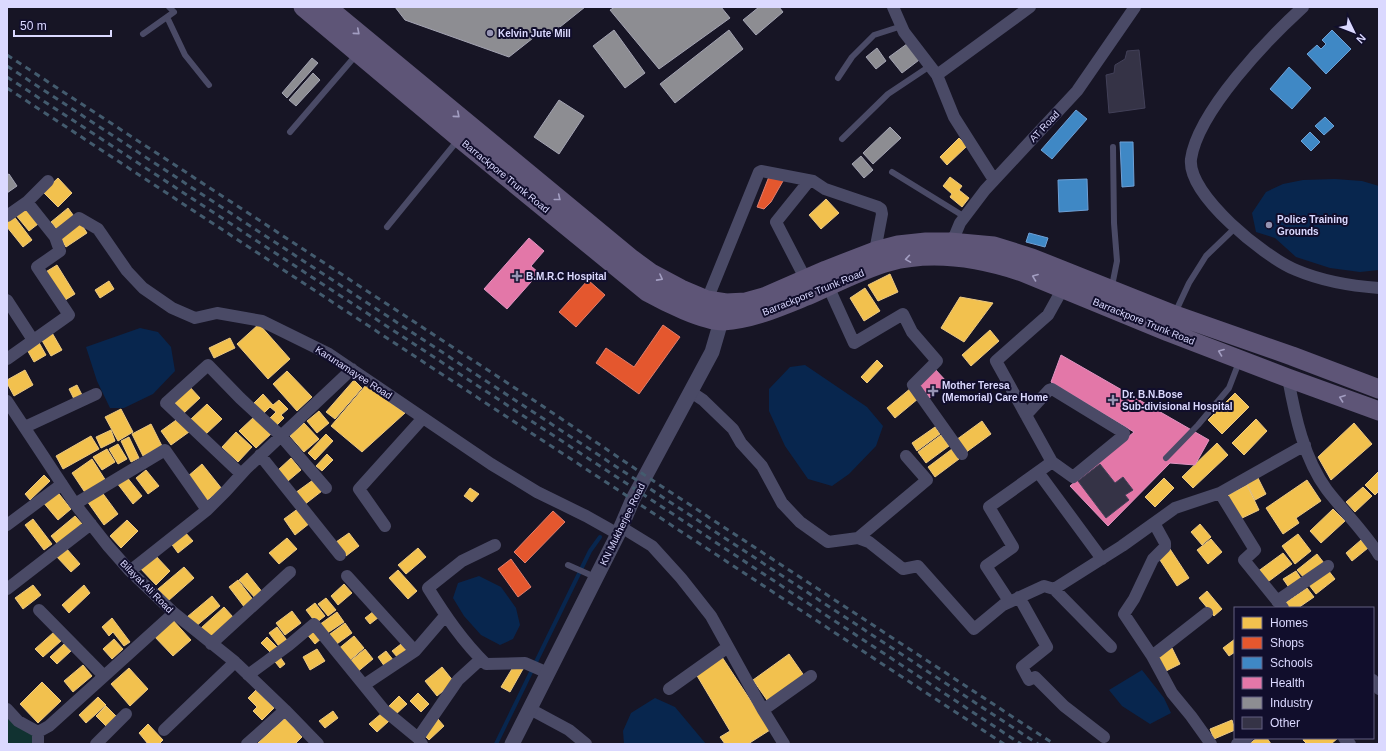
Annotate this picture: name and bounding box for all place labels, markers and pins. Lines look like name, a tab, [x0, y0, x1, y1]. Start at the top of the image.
marker: Kelvin Jute Mill	[485, 28, 495, 38]
place label: Kelvin Jute Mill	[498, 28, 571, 39]
place label: Police Training Grounds	[1277, 214, 1348, 237]
marker: Police Training Grounds	[1264, 220, 1274, 230]
marker: B.M.R.C Hospital	[511, 270, 523, 282]
place label: B.M.R.C Hospital	[526, 271, 607, 282]
place label: Mother Teresa (Memorial) Care Home	[942, 380, 1049, 403]
marker: Mother Teresa (Memorial) Care Home	[927, 385, 939, 397]
place label: Dr. B.N.Bose Sub-divisional Hospital	[1122, 389, 1233, 412]
marker: Dr. B.N.Bose Sub-divisional Hospital	[1107, 394, 1119, 406]

